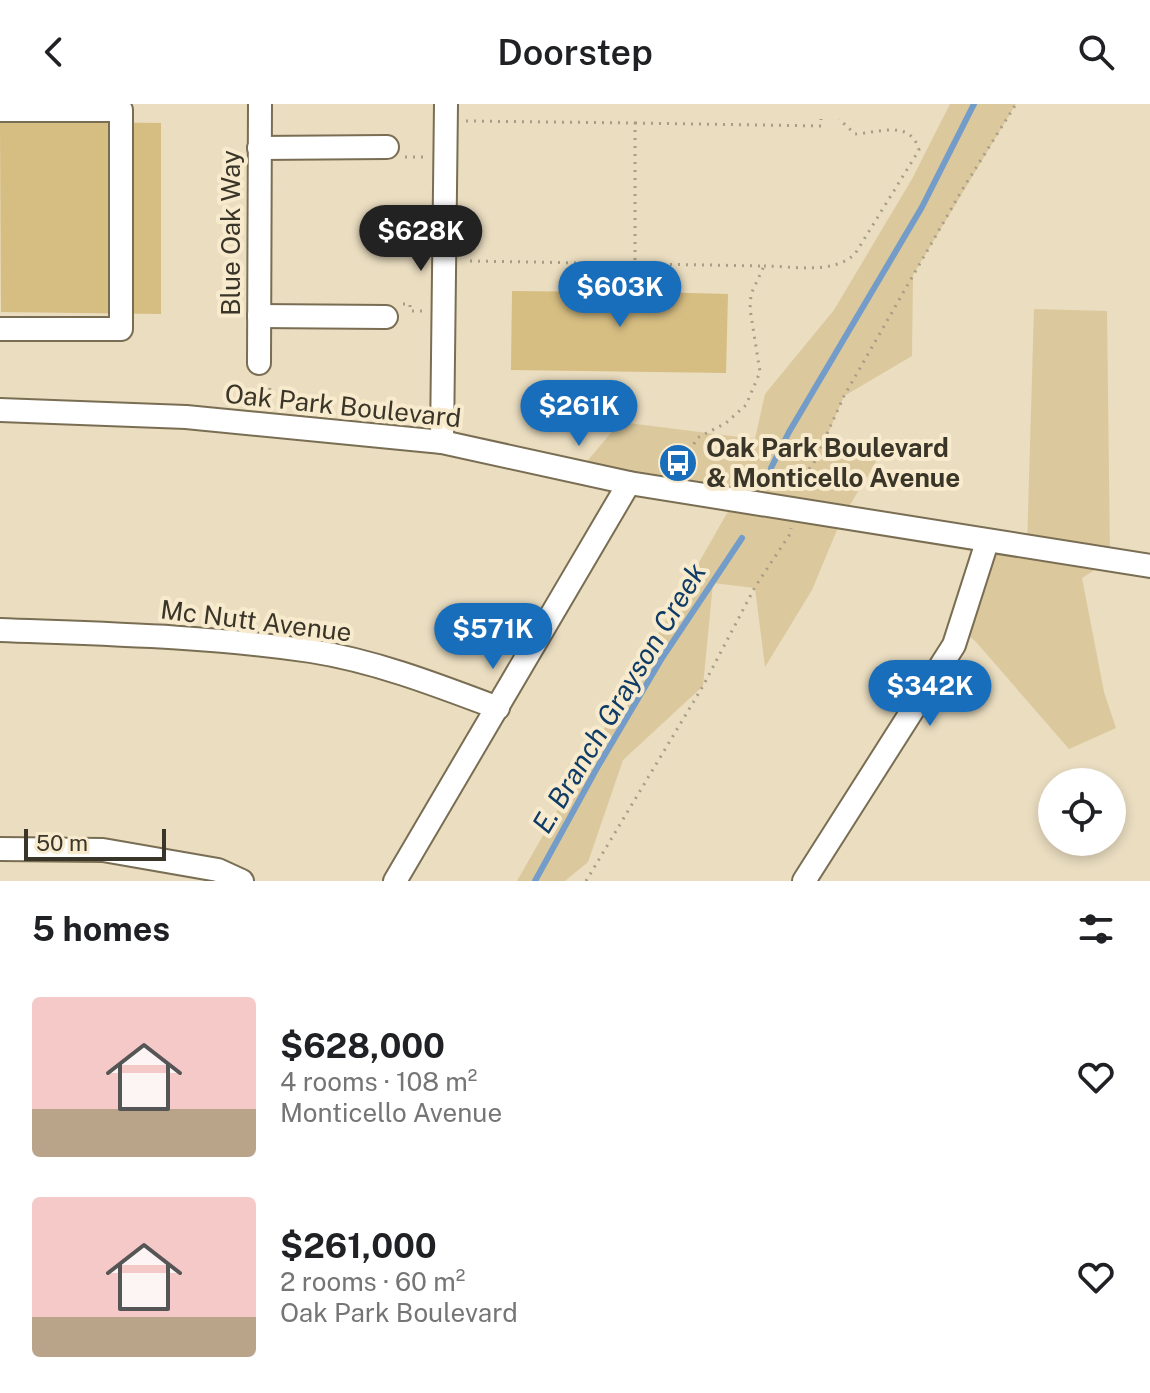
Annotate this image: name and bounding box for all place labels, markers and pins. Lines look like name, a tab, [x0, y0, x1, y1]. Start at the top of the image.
pin: $628K	[365, 205, 477, 273]
pin: $603K	[564, 261, 676, 329]
pin: $261K	[523, 380, 635, 448]
place label: Oak Park Boulevard & Monticello Avenue	[706, 432, 960, 493]
bus stop icon: Oak Park Boulevard & Monticello Avenue	[657, 442, 699, 484]
pin: $571K	[437, 603, 549, 671]
pin: $342K	[874, 660, 986, 728]

